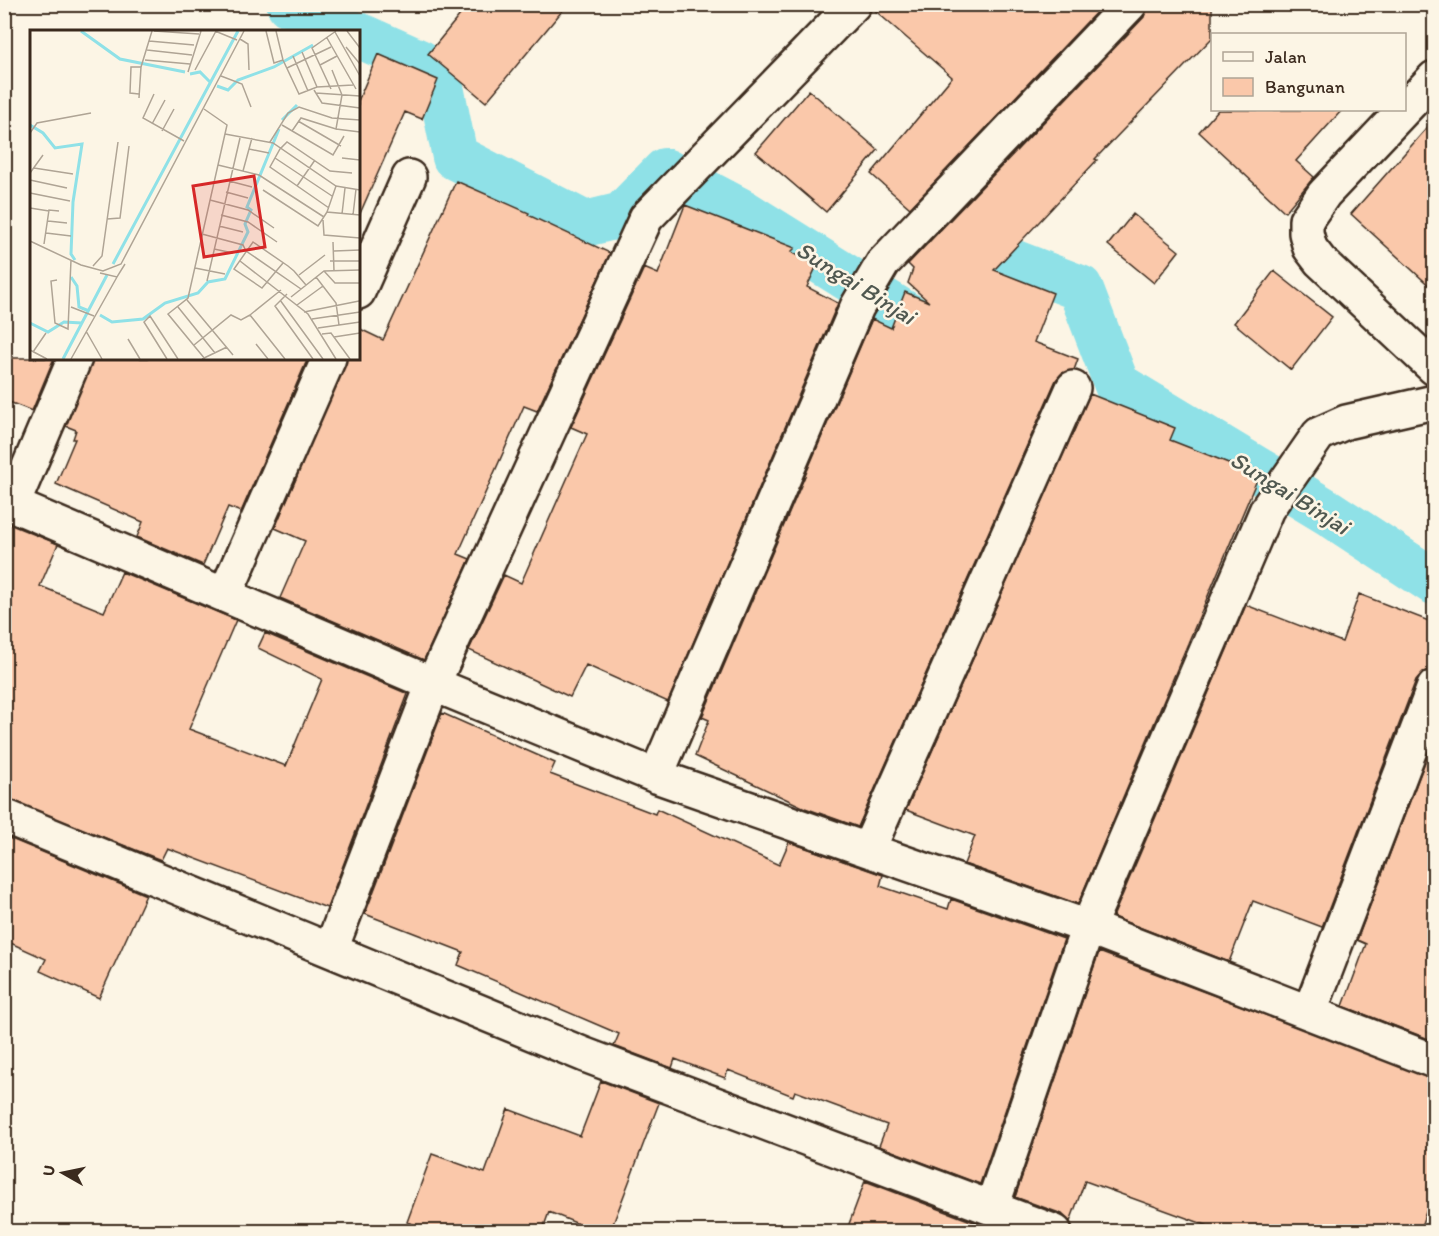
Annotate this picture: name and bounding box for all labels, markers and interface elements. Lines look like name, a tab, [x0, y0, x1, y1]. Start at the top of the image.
inset map	[30, 30, 360, 360]
legend	[1211, 33, 1406, 111]
text: Jalan	[1265, 46, 1307, 68]
text: Bangunan	[1265, 76, 1345, 98]
water label: Sungai Binjai	[791, 235, 924, 332]
water label: Sungai Binjai	[1225, 445, 1358, 542]
north arrow	[33, 1143, 93, 1203]
text: U	[38, 1164, 59, 1177]

